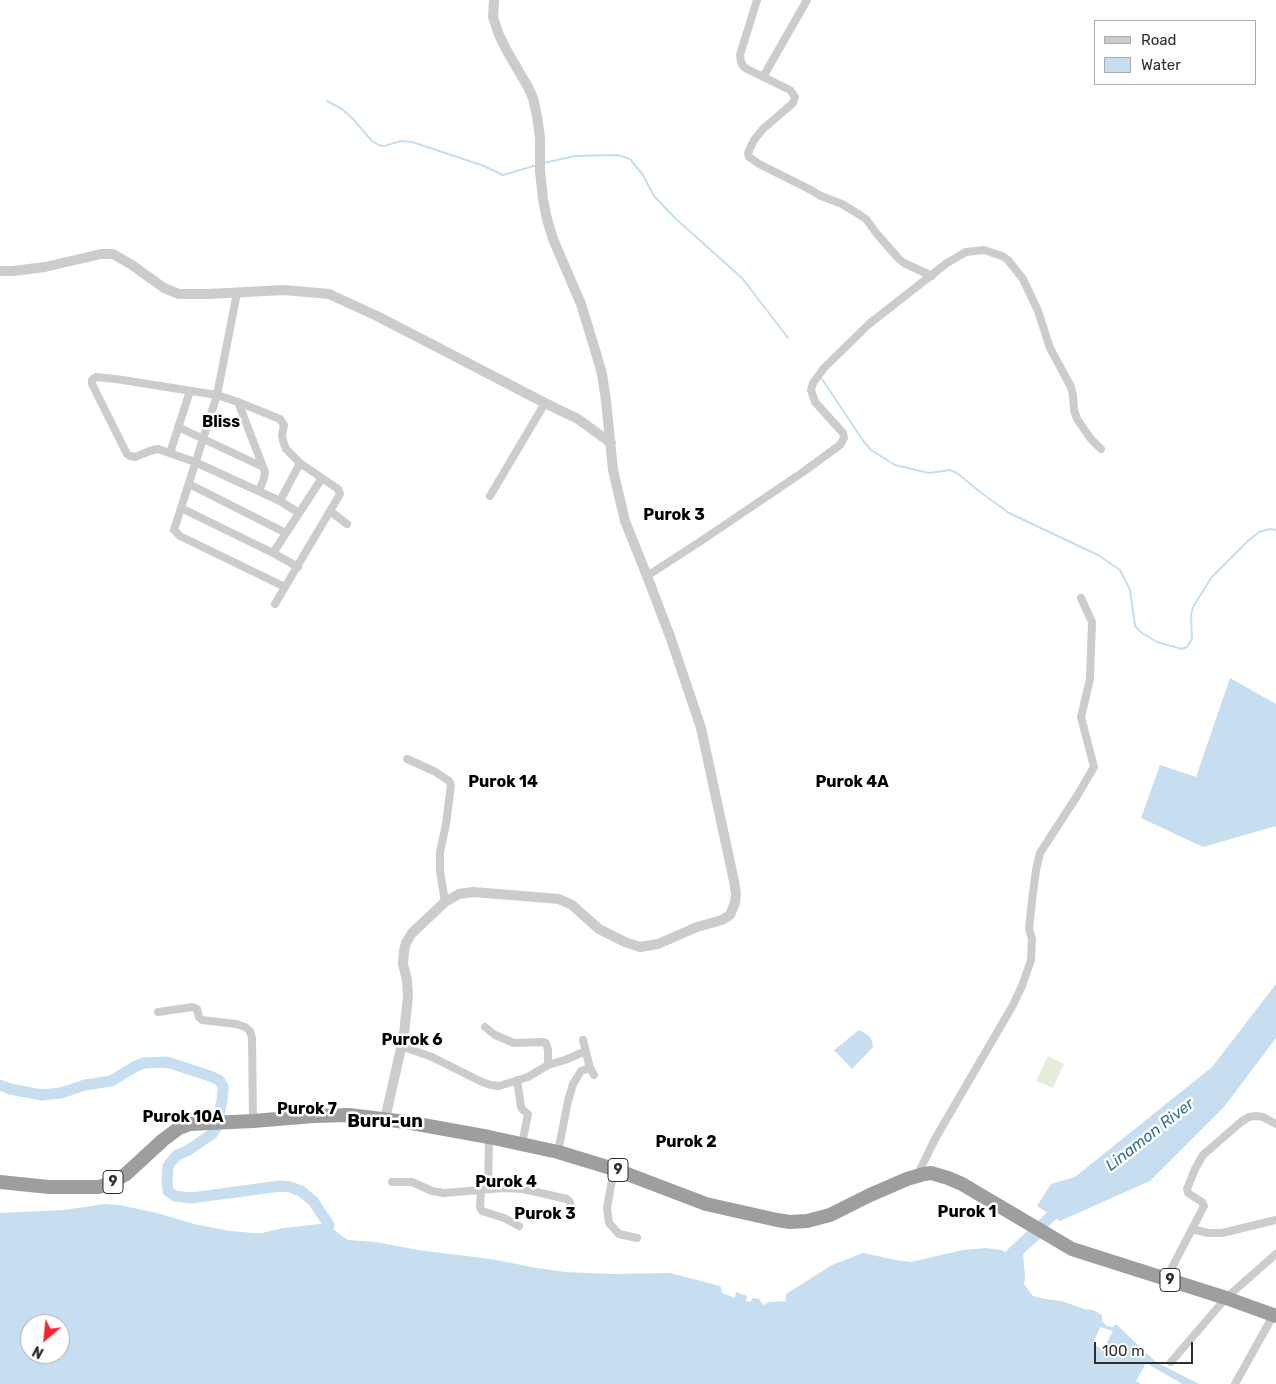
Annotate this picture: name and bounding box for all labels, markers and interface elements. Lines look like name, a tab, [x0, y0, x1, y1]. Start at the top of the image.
legend	[1094, 20, 1256, 85]
text: Road	[1141, 31, 1177, 49]
text: Water	[1141, 56, 1181, 74]
district label: Bliss	[202, 412, 240, 432]
district label: Purok 3	[643, 505, 705, 525]
district label: Purok 14	[468, 772, 538, 792]
district label: Purok 4A	[815, 772, 889, 792]
district label: Purok 6	[381, 1030, 443, 1050]
water label: Linamon River	[1102, 1095, 1198, 1175]
district label: Purok 7	[277, 1099, 337, 1119]
district label: Purok 10A	[143, 1107, 223, 1127]
district label: Buru-un	[347, 1111, 423, 1133]
district label: Purok 2	[655, 1132, 717, 1152]
road number: 9	[608, 1158, 628, 1182]
road number: 9	[103, 1170, 123, 1194]
district label: Purok 4	[475, 1172, 537, 1192]
district label: Purok 1	[938, 1202, 996, 1222]
district label: Purok 3	[514, 1204, 576, 1224]
road number: 9	[1160, 1268, 1180, 1292]
north arrow	[20, 1314, 70, 1364]
scale bar	[1096, 1332, 1195, 1364]
text: N	[30, 1342, 47, 1362]
text: 100 m	[1102, 1342, 1144, 1360]

